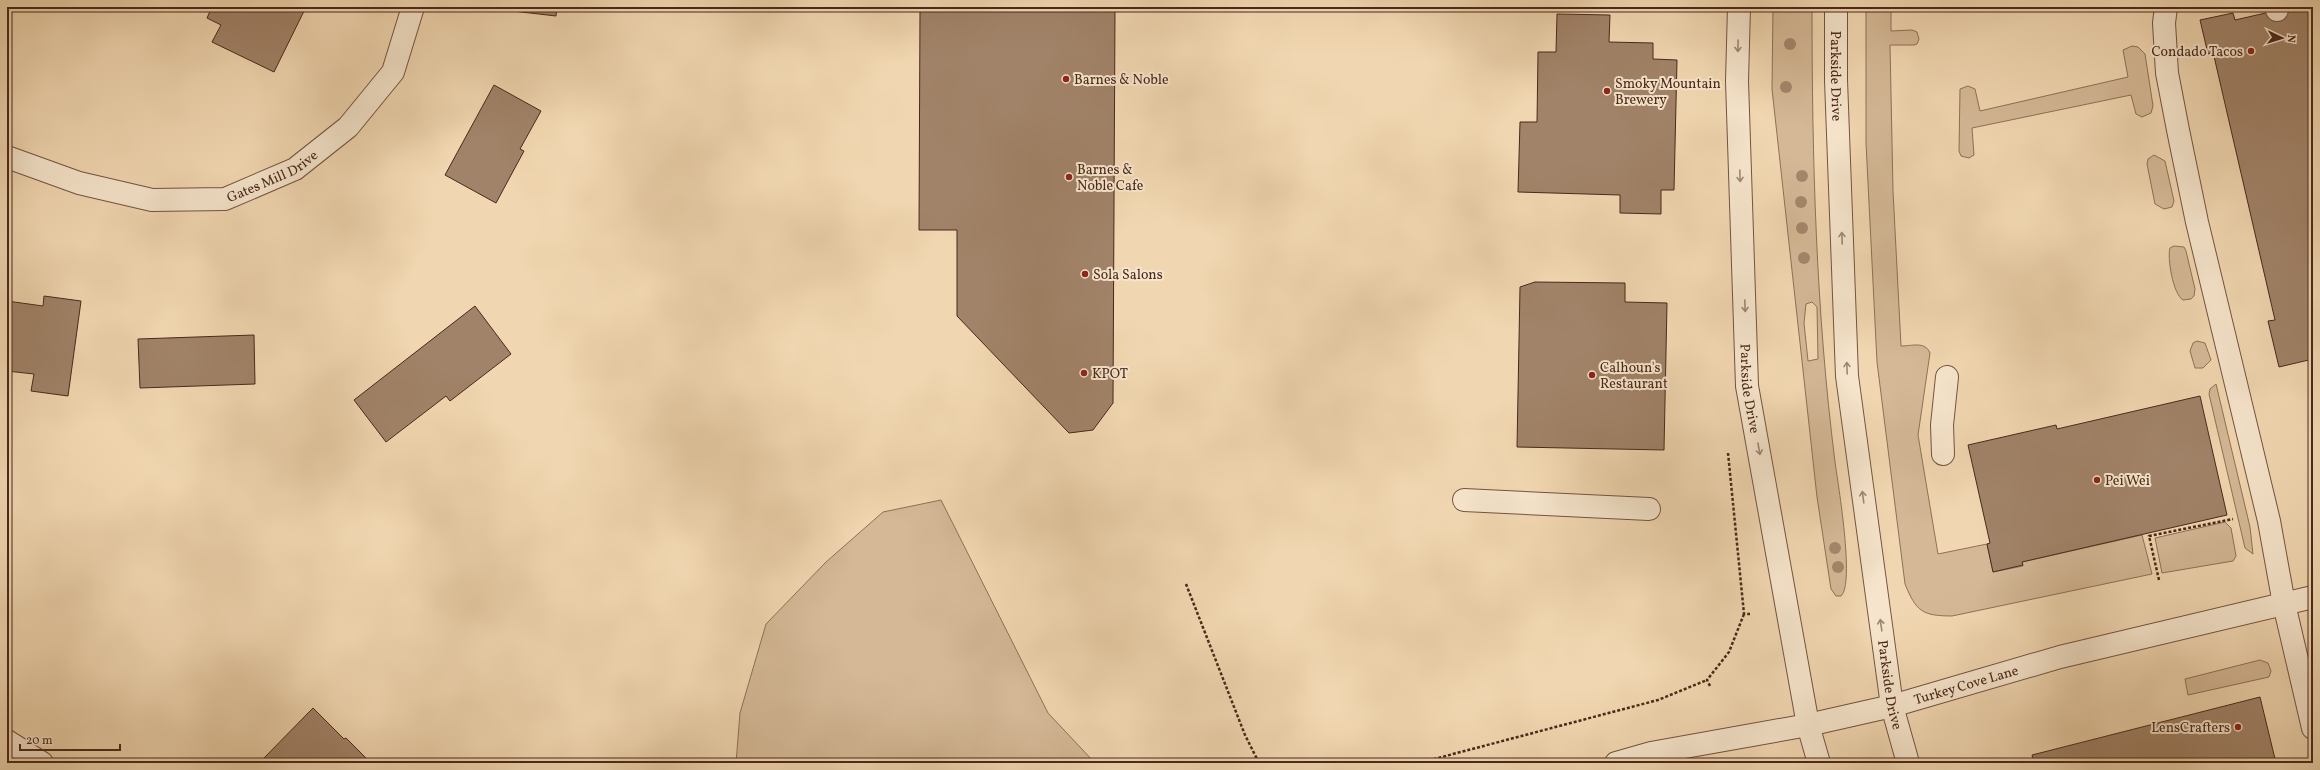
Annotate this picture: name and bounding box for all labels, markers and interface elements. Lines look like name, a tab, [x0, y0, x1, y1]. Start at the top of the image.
north arrow	[2262, 18, 2302, 58]
street label: Parkside Drive	[1825, 31, 1846, 122]
text: N	[2283, 34, 2298, 43]
one-way arrow	[1734, 39, 1742, 52]
place label: Condado Tacos	[2151, 43, 2243, 62]
marker: Condado Tacos	[2246, 46, 2256, 56]
place label: Barnes & Noble	[1074, 71, 1169, 90]
marker: Barnes & Noble	[1061, 74, 1071, 84]
place label: Smoky Mountain Brewery	[1615, 75, 1721, 110]
marker: Smoky Mountain Brewery	[1602, 86, 1612, 96]
street label: Gates Mill Drive	[224, 146, 323, 208]
place label: Barnes & Noble Cafe	[1077, 161, 1144, 196]
one-way arrow	[1736, 169, 1744, 182]
marker: Barnes & Noble Cafe	[1064, 172, 1074, 182]
one-way arrow	[1838, 232, 1846, 245]
place label: Sola Salons	[1093, 266, 1163, 285]
marker: Sola Salons	[1080, 269, 1090, 279]
one-way arrow	[1741, 299, 1748, 312]
street label: Parkside Drive	[1735, 343, 1763, 436]
place label: Calhoun's Restaurant	[1600, 359, 1668, 394]
one-way arrow	[1843, 362, 1850, 375]
place label: KPOT	[1092, 365, 1128, 384]
marker: KPOT	[1079, 368, 1089, 378]
marker: Calhoun's Restaurant	[1587, 370, 1597, 380]
one-way arrow	[1755, 442, 1763, 455]
place label: Pei Wei	[2105, 472, 2150, 491]
marker: Pei Wei	[2092, 475, 2102, 485]
one-way arrow	[1860, 491, 1867, 504]
one-way arrow	[1877, 619, 1885, 632]
street label: Parkside Drive	[1872, 639, 1906, 732]
street label: Turkey Cove Lane	[1912, 662, 2021, 710]
place label: LensCrafters	[2151, 719, 2230, 738]
marker: LensCrafters	[2233, 722, 2243, 732]
scale bar	[20, 726, 120, 752]
text: 20 m	[26, 733, 53, 749]

